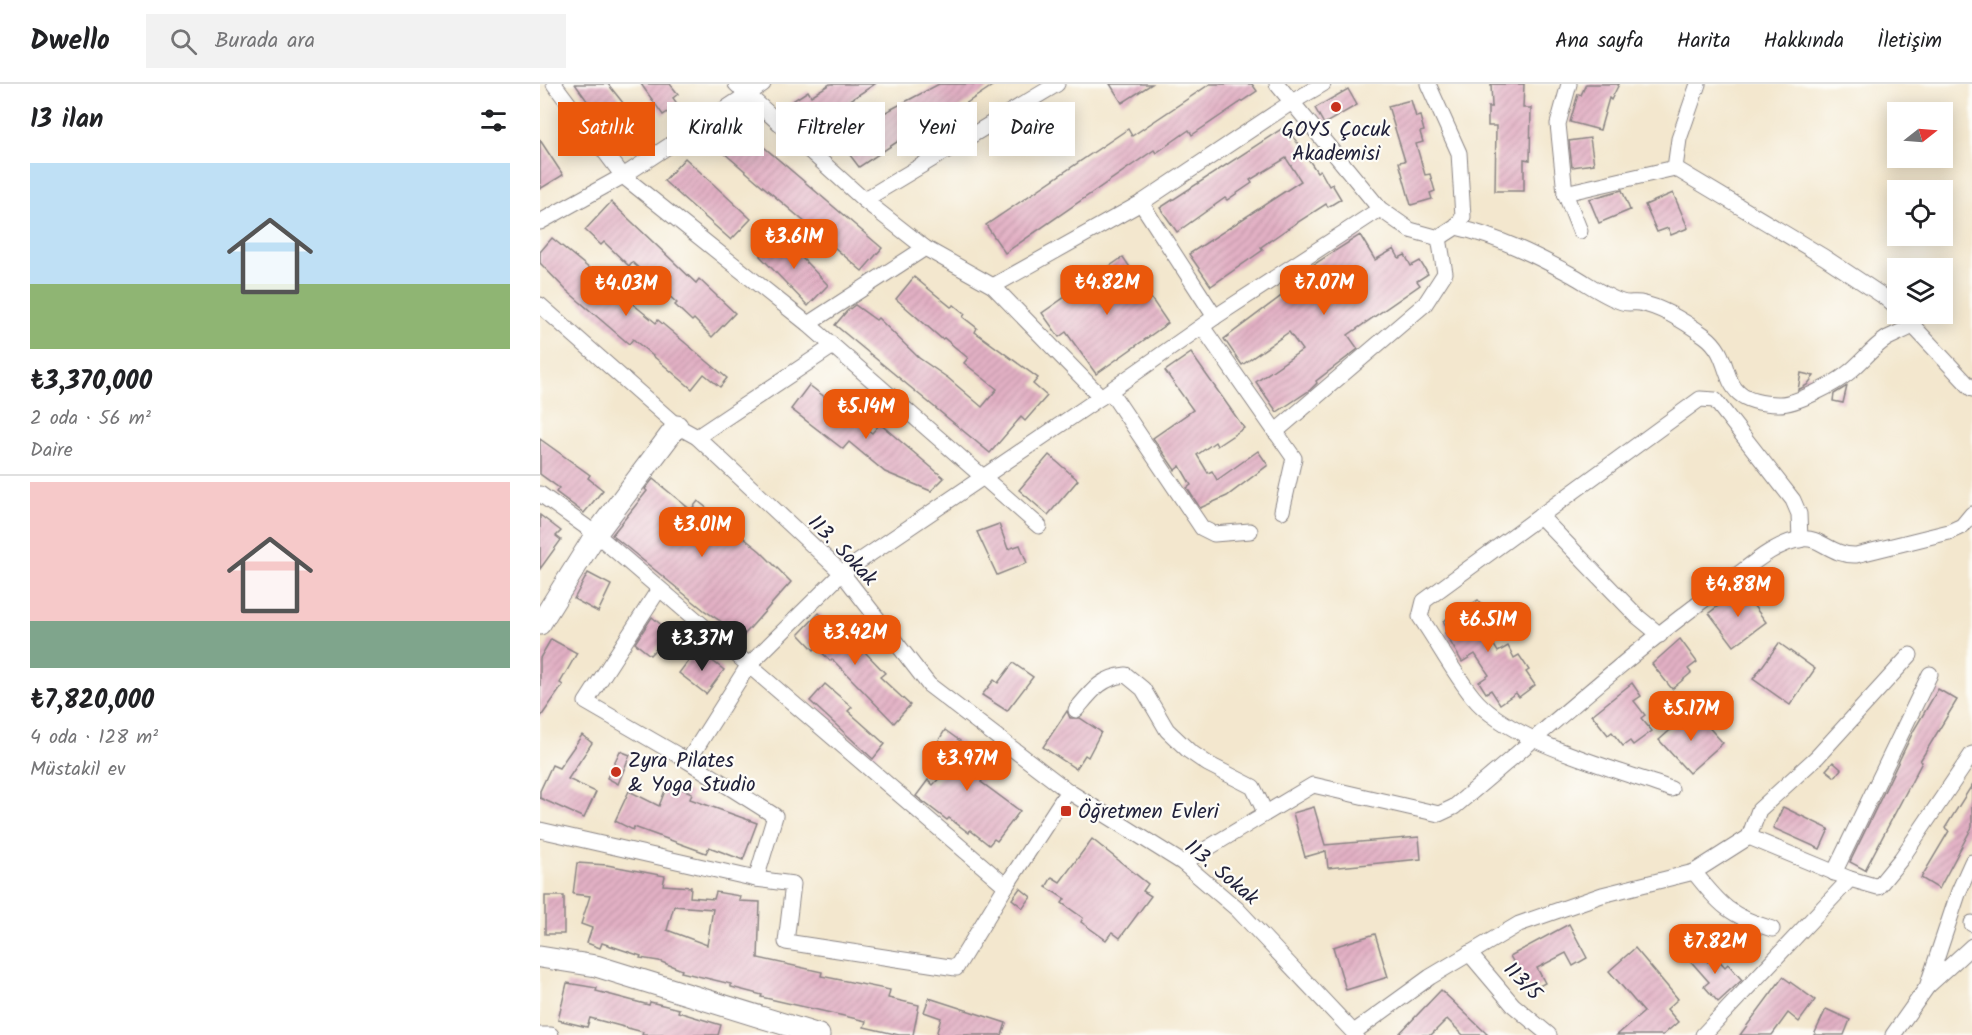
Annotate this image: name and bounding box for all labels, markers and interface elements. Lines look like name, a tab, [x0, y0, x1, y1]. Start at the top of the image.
search box	[146, 14, 566, 68]
text: Dwello	[30, 19, 110, 64]
text: Burada ara	[215, 24, 315, 59]
icon: search	[167, 25, 200, 58]
text: Ana sayfa	[1555, 25, 1644, 58]
text: Harita	[1677, 25, 1731, 58]
text: Hakkında	[1764, 25, 1844, 58]
text: İletişim	[1877, 25, 1942, 58]
text: 13 ilan	[30, 99, 103, 141]
marker: GOYS Çocuk Akademisi	[1329, 100, 1343, 114]
chip: Satılık	[558, 102, 655, 156]
chip: Kiralık	[667, 102, 764, 156]
chip: Filtreler	[776, 102, 885, 156]
chip: Yeni	[897, 102, 977, 156]
chip: Daire	[989, 102, 1075, 156]
north arrow	[1887, 102, 1953, 168]
map controls	[1887, 102, 1953, 324]
icon: filters	[477, 104, 510, 137]
place label: GOYS Çocuk Akademisi	[1282, 114, 1391, 171]
button: locate	[1887, 180, 1953, 246]
icon: home	[216, 202, 324, 310]
pin: ₺3.61M	[745, 219, 843, 270]
text: ₺3.61M	[765, 222, 823, 254]
button: layers	[1887, 258, 1953, 324]
pin: ₺4.82M	[1058, 265, 1156, 316]
pin: ₺7.07M	[1275, 265, 1373, 316]
pin: ₺4.03M	[577, 266, 675, 317]
text: ₺4.82M	[1074, 268, 1140, 300]
text: ₺7.07M	[1294, 268, 1354, 300]
text: ₺4.03M	[595, 269, 658, 301]
text: ₺3,370,000	[30, 361, 152, 403]
pin: ₺5.14M	[817, 389, 915, 440]
text: ₺5.14M	[837, 392, 895, 424]
text: 2 oda · 56 m²	[30, 403, 151, 435]
text: Daire	[30, 435, 73, 467]
pin: ₺3.01M	[653, 507, 751, 558]
street label: 113. Sokak	[799, 508, 885, 595]
text: ₺3.01M	[673, 510, 731, 542]
icon: home	[216, 521, 324, 629]
pin: ₺4.88M	[1689, 567, 1787, 618]
text: ₺4.88M	[1705, 570, 1771, 602]
pin: ₺6.51M	[1439, 602, 1537, 653]
text: ₺6.51M	[1459, 605, 1517, 637]
pin: ₺3.42M	[806, 615, 904, 666]
text: ₺3.42M	[823, 618, 887, 650]
pin: ₺3.37M	[653, 621, 751, 672]
text: ₺3.37M	[671, 624, 733, 656]
text: ₺7,820,000	[30, 680, 154, 722]
pin: ₺5.17M	[1642, 691, 1740, 742]
text: ₺5.17M	[1663, 694, 1719, 726]
text: 4 oda · 128 m²	[30, 722, 158, 754]
pin: ₺3.97M	[918, 741, 1016, 792]
text: ₺3.97M	[936, 744, 998, 776]
place label: Zyra Pilates & Yoga Studio	[628, 745, 755, 802]
text: Müstakil ev	[30, 754, 126, 786]
marker: Zyra Pilates & Yoga Studio	[609, 765, 623, 779]
place label: Öğretmen Evleri	[1078, 796, 1220, 829]
marker: Öğretmen Evleri	[1059, 804, 1073, 818]
street label: 113. Sokak	[1176, 832, 1266, 914]
pin: ₺7.82M	[1666, 924, 1764, 975]
text: ₺7.82M	[1683, 927, 1747, 959]
street label: 113/5	[1495, 955, 1550, 1011]

